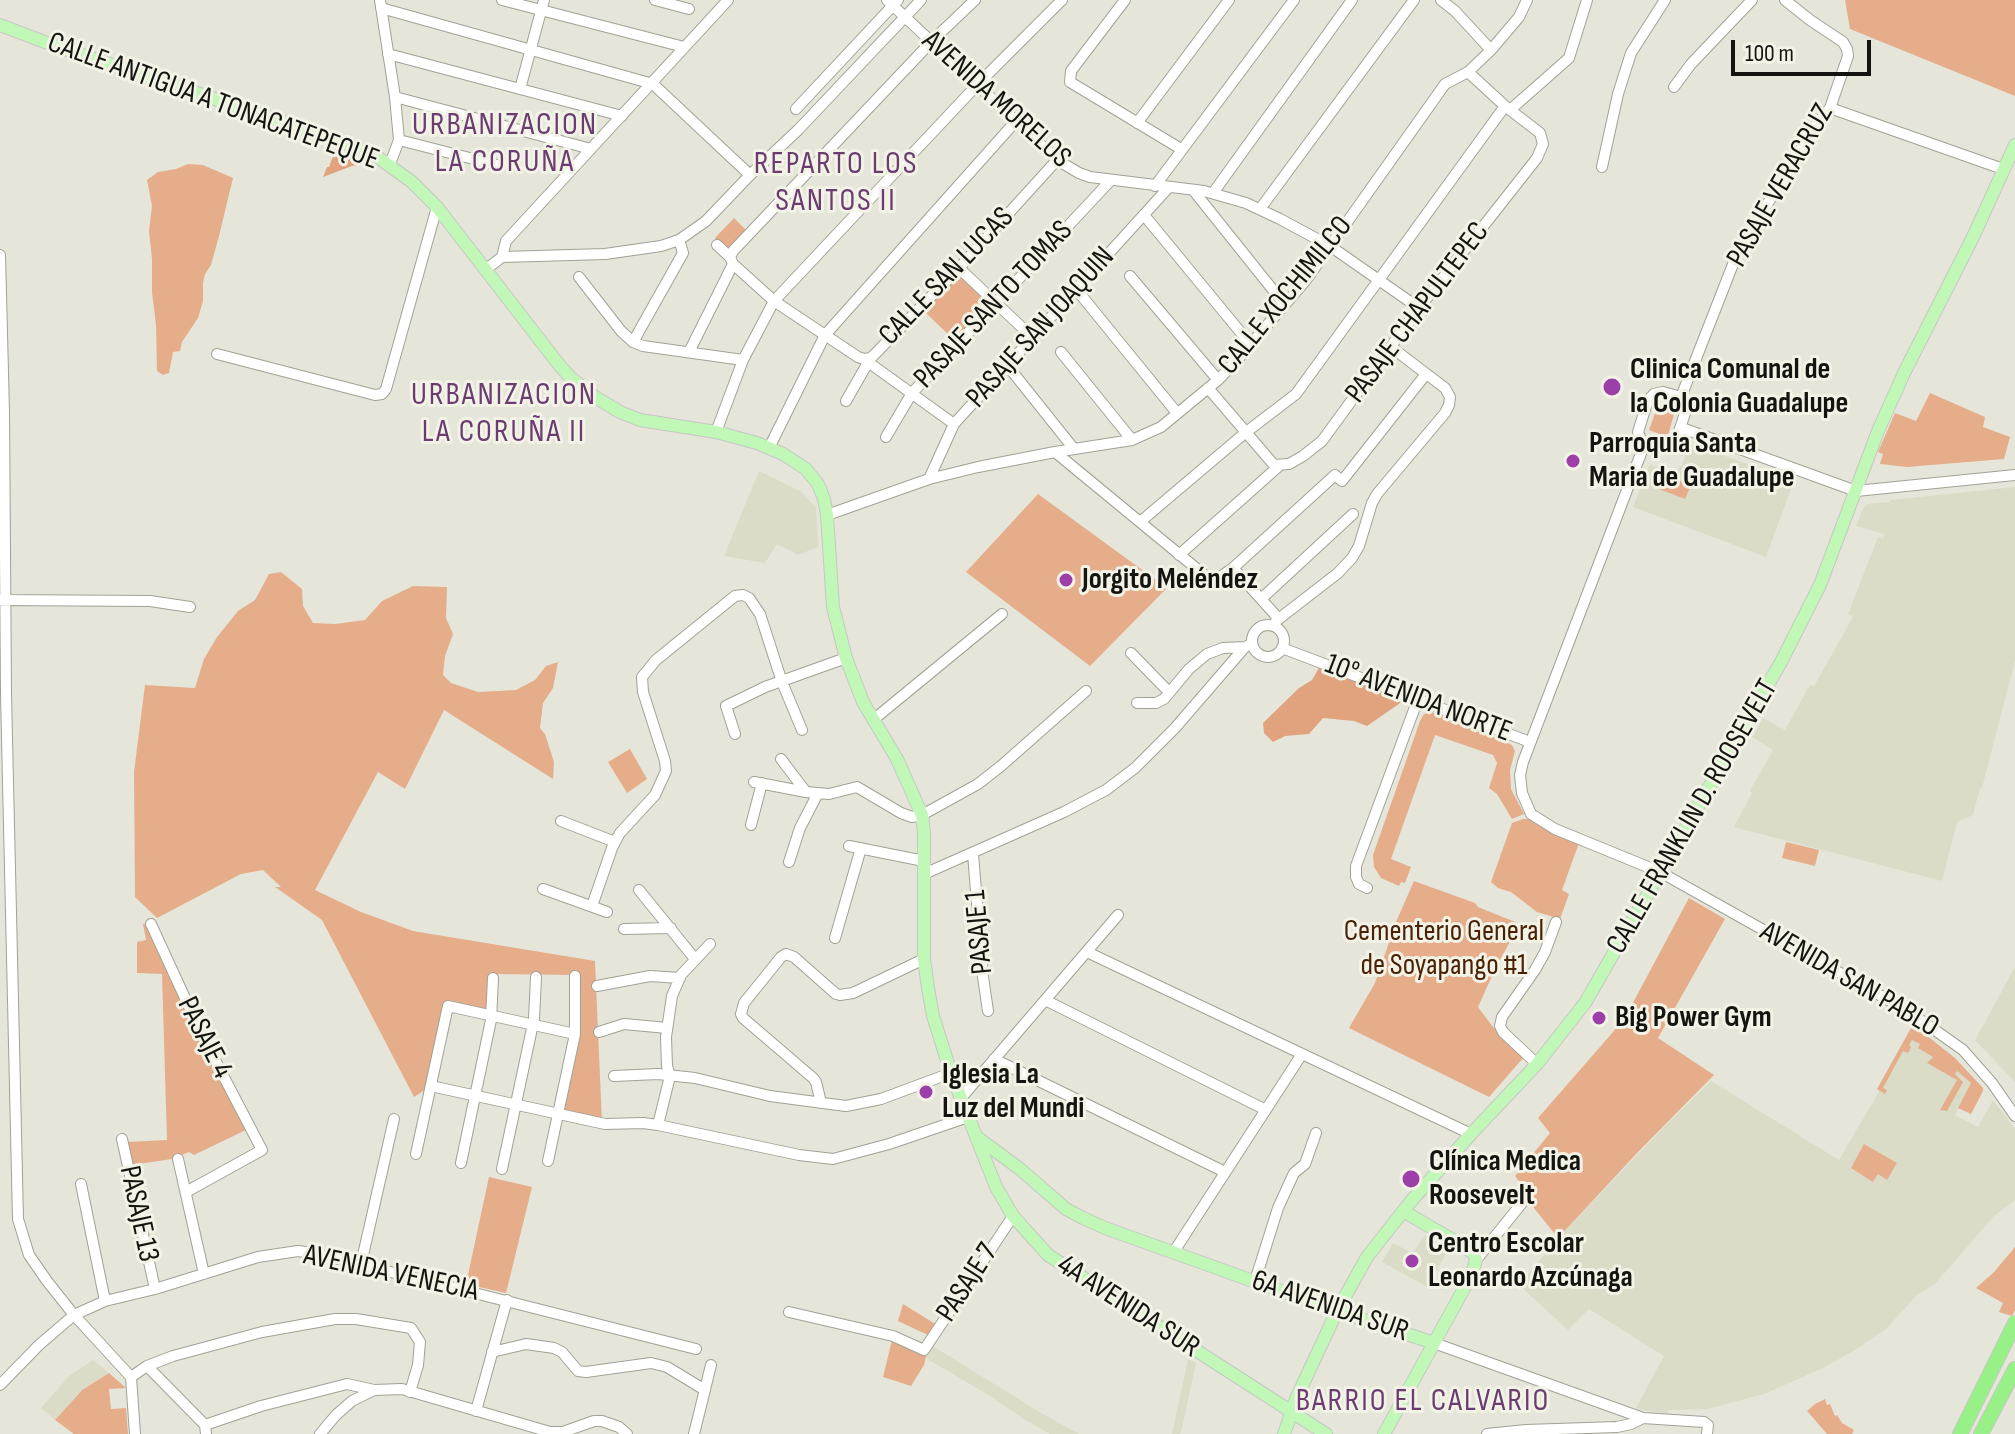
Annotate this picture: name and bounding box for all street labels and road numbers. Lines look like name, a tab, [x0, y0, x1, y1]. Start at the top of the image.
street label: AVENIDA MORELOS	[914, 24, 1078, 176]
street label: CALLE ANTIGUA A TONACATEPEQUE	[43, 25, 383, 179]
street label: PASAJE VERACRUZ	[1720, 98, 1842, 274]
street label: CALLE SAN LUCAS	[872, 200, 1022, 354]
street label: CALLE XOCHIMILCO	[1211, 210, 1361, 382]
street label: PASAJE SANTO TOMAS	[907, 214, 1081, 396]
street label: PASAJE CHAPULTEPEC	[1338, 215, 1498, 411]
street label: PASAJE SAN JOAQUIN	[959, 240, 1123, 416]
street label: 10° AVENIDA NORTE	[1320, 647, 1516, 751]
street label: CALLE FRANKLIN D. ROOSEVELT	[1600, 673, 1786, 961]
street label: PASAJE 1	[958, 888, 1002, 976]
street label: AVENIDA SAN PABLO	[1753, 914, 1945, 1046]
street label: PASAJE 4	[168, 991, 240, 1085]
street label: PASAJE 13	[110, 1163, 166, 1265]
street label: PASAJE 7	[929, 1237, 1007, 1329]
street label: AVENIDA VENECIA	[300, 1238, 482, 1310]
street label: 4A AVENIDA SUR	[1050, 1248, 1206, 1366]
street label: 6A AVENIDA SUR	[1247, 1263, 1413, 1351]

